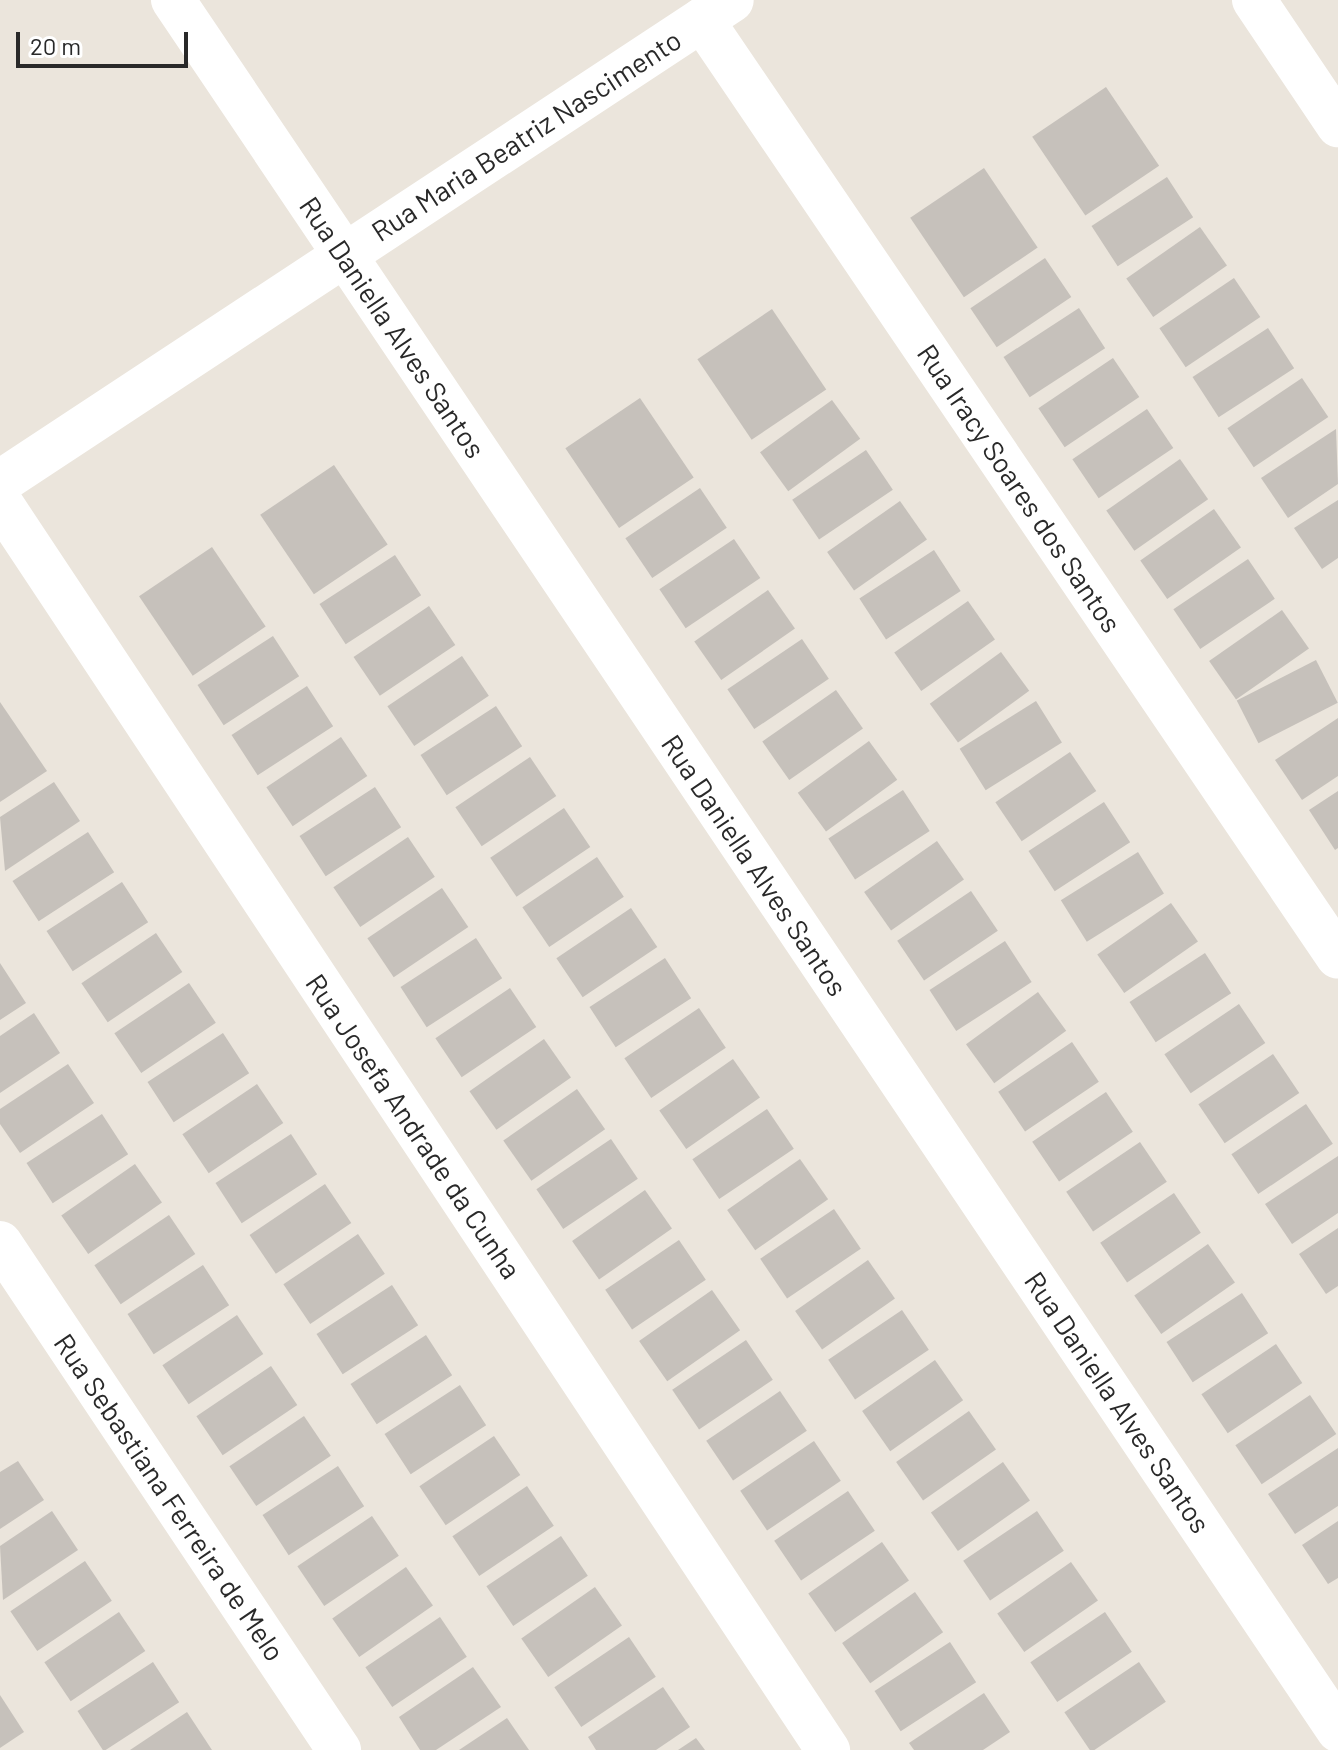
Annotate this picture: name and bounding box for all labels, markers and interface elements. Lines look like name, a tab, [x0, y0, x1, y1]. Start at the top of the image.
scale bar	[20, 16, 192, 66]
street label: Rua Maria Beatriz Nascimento	[365, 22, 687, 248]
text: 20 m	[30, 31, 81, 60]
street label: Rua Daniella Alves Santos	[293, 190, 493, 464]
street label: Rua Iracy Soares dos Santos	[911, 338, 1129, 638]
street label: Rua Daniella Alves Santos	[655, 728, 855, 1002]
street label: Rua Josefa Andrade da Cunha	[299, 967, 529, 1285]
street label: Rua Daniella Alves Santos	[1018, 1265, 1218, 1539]
street label: Rua Sebastiana Ferreira de Melo	[48, 1327, 292, 1667]

